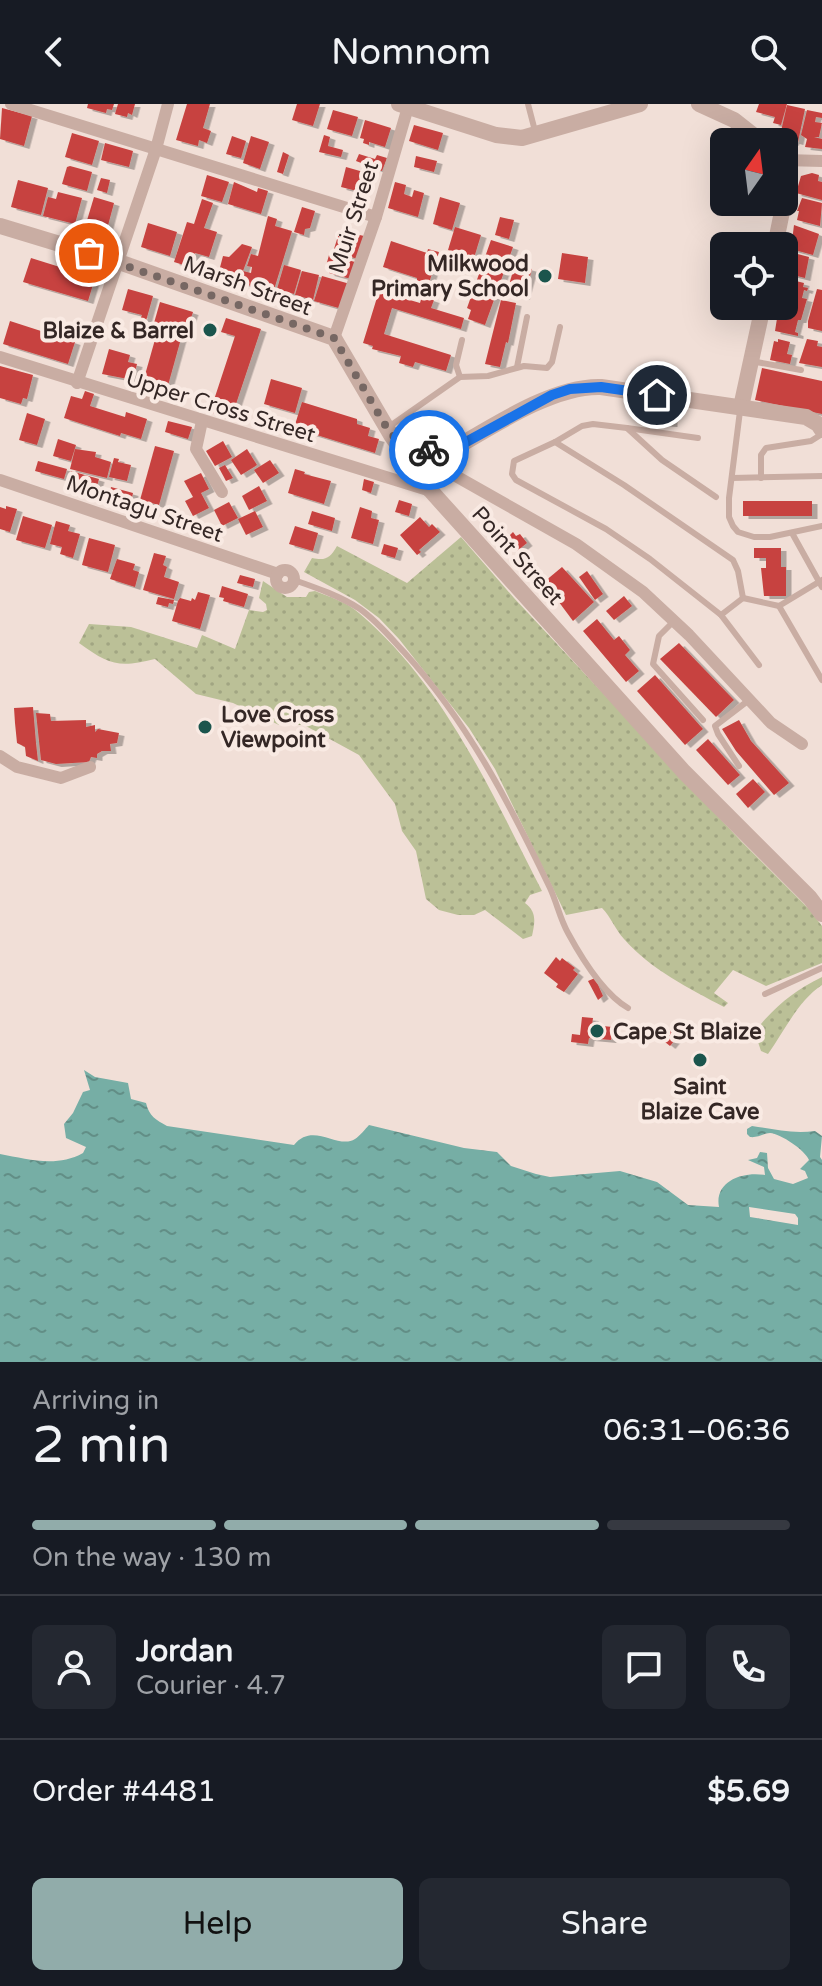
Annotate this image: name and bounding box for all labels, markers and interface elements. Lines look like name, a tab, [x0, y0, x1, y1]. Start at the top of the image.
icon: back	[32, 30, 76, 74]
icon: search	[746, 30, 790, 74]
text: Nomnom	[331, 31, 491, 74]
north arrow	[710, 128, 798, 216]
map controls	[710, 128, 798, 320]
street label: Muir Street	[324, 158, 384, 277]
pin	[55, 219, 123, 287]
icon: bag	[67, 231, 111, 275]
button: locate	[710, 232, 798, 320]
street label: Marsh Street	[180, 251, 315, 321]
place label: Milkwood Primary School	[371, 251, 529, 302]
marker: Milkwood Primary School	[536, 267, 554, 285]
place label: Blaize & Barrel	[43, 318, 194, 344]
marker: Blaize & Barrel	[201, 321, 219, 339]
pin	[623, 361, 691, 429]
street label: Upper Cross Street	[123, 366, 319, 448]
icon: home	[635, 373, 679, 417]
courier	[389, 410, 469, 490]
icon: bike	[407, 428, 451, 472]
street label: Montagu Street	[63, 470, 226, 548]
street label: Point Street	[466, 501, 568, 610]
place label: Love Cross Viewpoint	[221, 702, 335, 753]
marker: Love Cross Viewpoint	[196, 718, 214, 736]
place label: Cape St Blaize	[613, 1019, 762, 1045]
marker: Cape St Blaize	[588, 1022, 606, 1040]
marker: Saint Blaize Cave	[691, 1051, 709, 1069]
place label: Saint Blaize Cave	[641, 1074, 759, 1125]
text: Arriving in	[32, 1385, 159, 1416]
text: 06:31–06:36	[603, 1412, 790, 1449]
text: 2 min	[32, 1414, 171, 1477]
text: On the way · 130 m	[32, 1542, 271, 1573]
button: person	[32, 1625, 116, 1709]
button: chat	[602, 1625, 686, 1709]
button: phone	[706, 1625, 790, 1709]
text: Jordan	[136, 1633, 233, 1670]
text: Courier · 4.7	[136, 1670, 286, 1701]
text: Order #4481	[32, 1773, 216, 1810]
text: $5.69	[708, 1773, 790, 1810]
button: Help	[32, 1878, 403, 1970]
button: Share	[419, 1878, 790, 1970]

